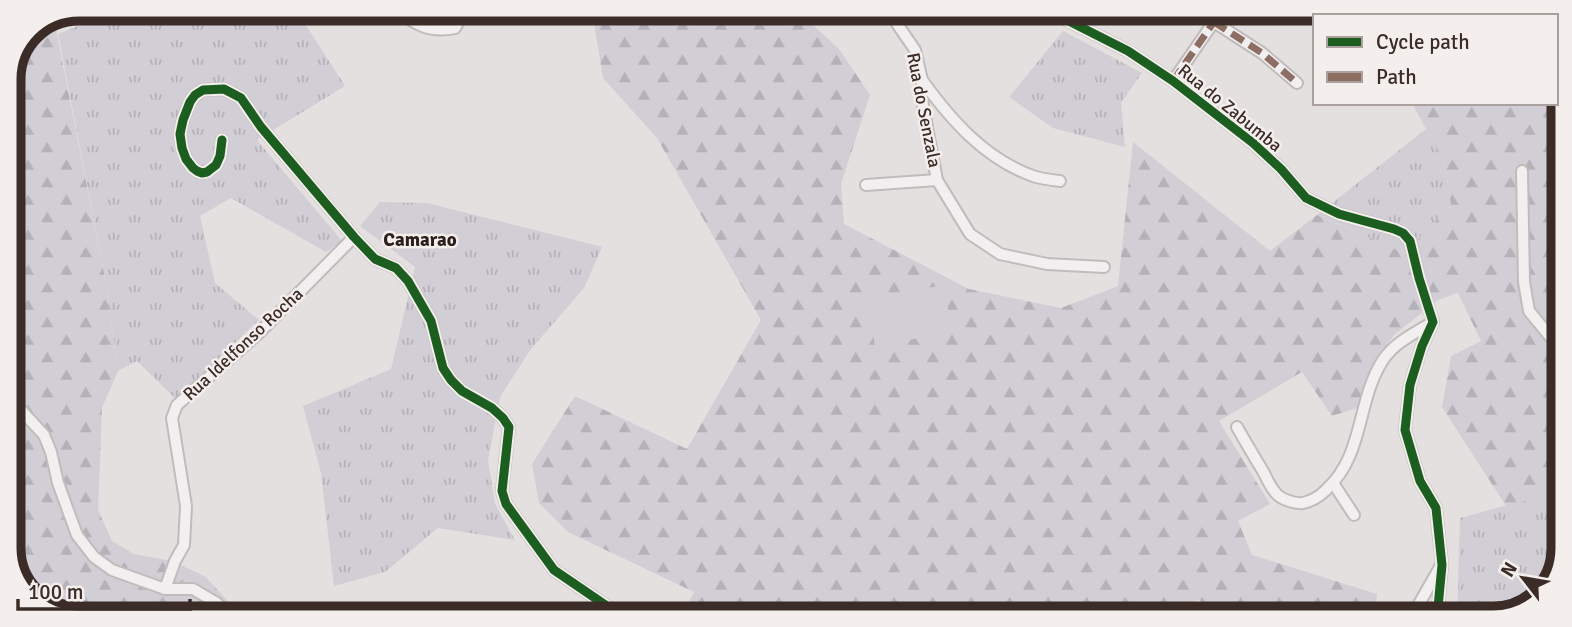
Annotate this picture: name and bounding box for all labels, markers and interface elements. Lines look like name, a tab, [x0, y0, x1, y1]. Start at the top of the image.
legend	[1313, 14, 1558, 105]
text: Cycle path	[1376, 29, 1470, 55]
street label: Rua do Senzala	[902, 51, 946, 169]
street label: Rua do Zabumba	[1174, 59, 1286, 157]
text: Path	[1376, 64, 1417, 90]
district label: Camarao	[383, 228, 457, 252]
street label: Rua Idelfonso Rocha	[178, 283, 308, 405]
north arrow	[1488, 543, 1558, 613]
text: N	[1496, 558, 1523, 582]
scale bar	[18, 568, 189, 612]
text: 100 m	[28, 579, 83, 605]

